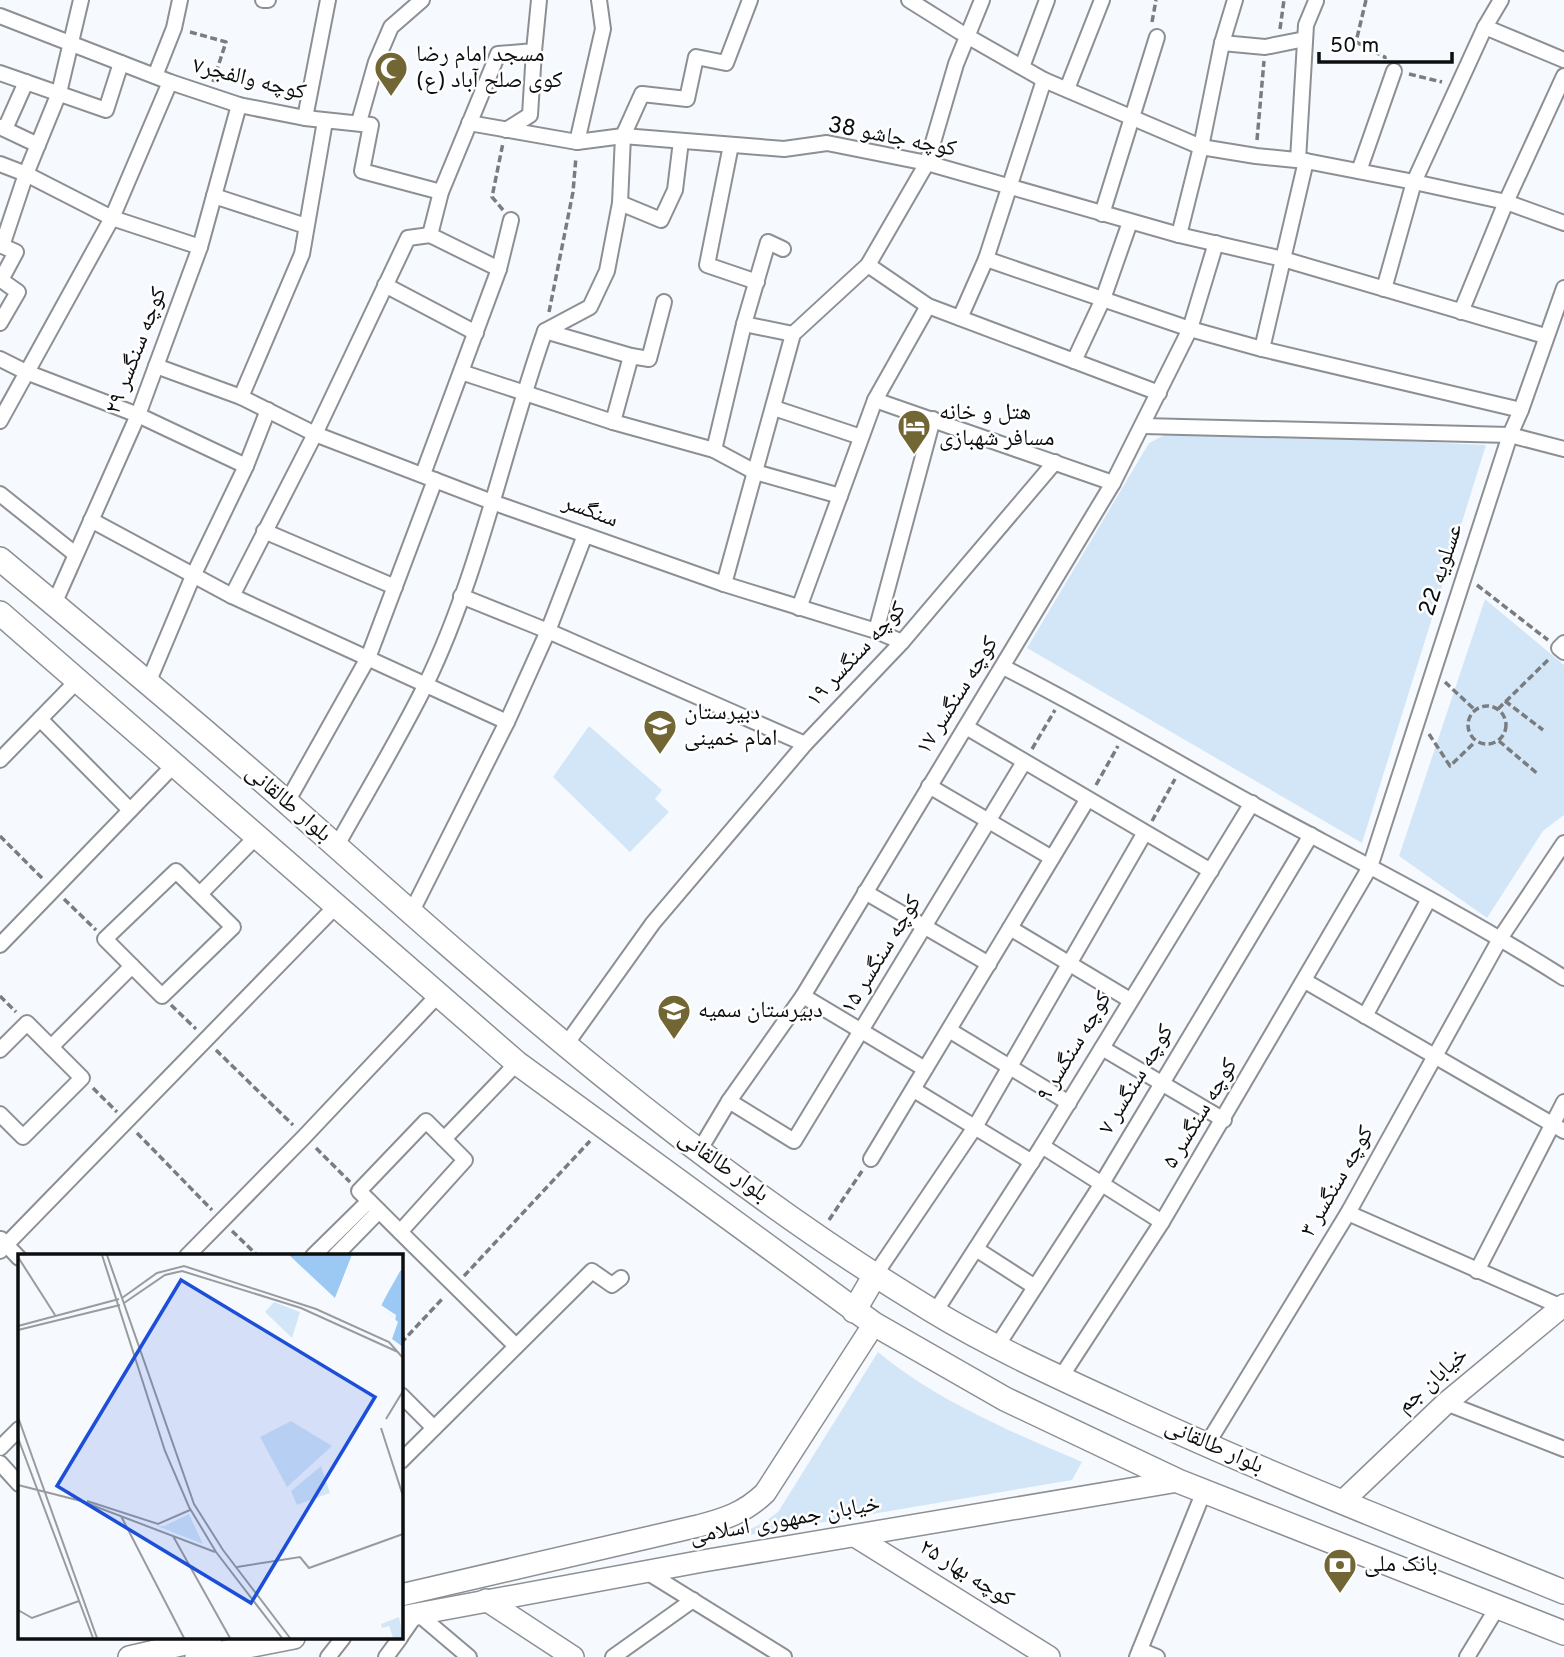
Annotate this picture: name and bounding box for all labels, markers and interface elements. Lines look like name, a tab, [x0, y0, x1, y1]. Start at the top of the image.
scale bar	[1319, 21, 1452, 65]
text: 50 m	[1330, 33, 1379, 60]
place label: مسجد امام رضا (ع) کوی صلح آباد	[416, 41, 563, 96]
mosque icon: مسجد امام رضا (ع) کوی صلح آباد	[372, 49, 410, 98]
street label: کوچه والفجر۷	[189, 52, 309, 108]
street label: کوچه جاشو 38	[825, 111, 959, 165]
street label: کوچه سنگسر ۲۹	[99, 283, 175, 419]
place label: هتل و خانه مسافر شهبازی	[939, 399, 1054, 454]
hotel icon: هتل و خانه مسافر شهبازی	[895, 407, 933, 456]
street label: سنگسر	[557, 488, 622, 535]
street label: عسلویه 22	[1414, 520, 1471, 620]
street label: کوچه سنگسر ۱۹	[801, 596, 914, 714]
street label: کوچه سنگسر ۱۷	[910, 631, 1006, 760]
place label: دبیرستان امام خمینی	[684, 699, 777, 754]
school or university icon: دبیرستان امام خمینی	[641, 707, 679, 756]
street label: بلوار طالقانی	[239, 759, 337, 849]
street label: کوچه سنگسر ۱۵	[835, 890, 929, 1020]
street label: کوچه سنگسر ۹	[1031, 986, 1119, 1107]
school or university icon: دبیرستان سمیه	[655, 992, 693, 1041]
place label: دبیرستان سمیه	[698, 997, 823, 1026]
street label: کوچه سنگسر ۷	[1093, 1019, 1181, 1140]
street label: کوچه سنگسر ۵	[1157, 1053, 1245, 1174]
street label: کوچه سنگسر ۳	[1295, 1121, 1382, 1243]
street label: بلوار طالقانی	[672, 1124, 774, 1210]
inset map	[18, 1254, 402, 1640]
street label: خیابان جم	[1391, 1341, 1475, 1421]
street label: بلوار طالقانی	[1160, 1412, 1268, 1482]
street label: خیابان جمهوری اسلامی	[688, 1490, 882, 1552]
street label: کوچه بهار ۲۵	[913, 1533, 1019, 1615]
bank icon: بانک ملی	[1321, 1546, 1359, 1595]
place label: بانک ملی	[1364, 1551, 1438, 1580]

